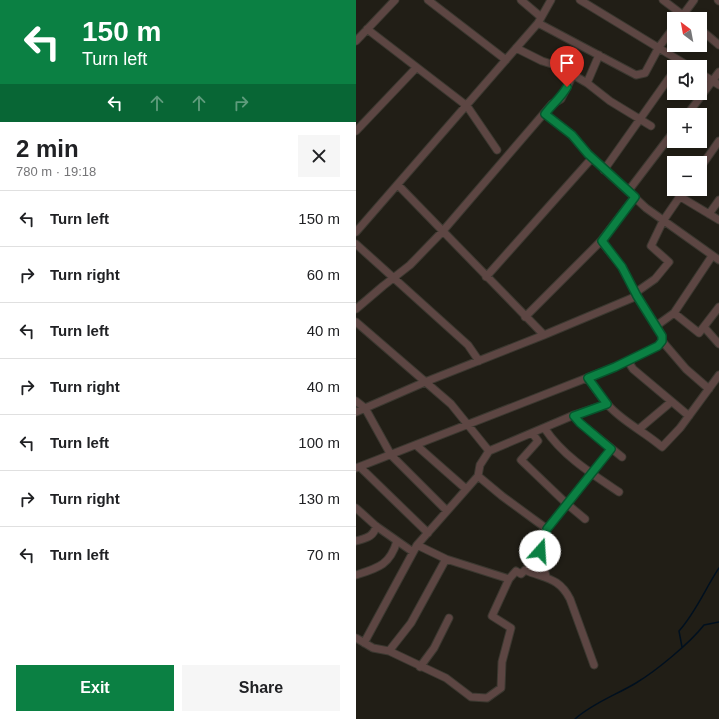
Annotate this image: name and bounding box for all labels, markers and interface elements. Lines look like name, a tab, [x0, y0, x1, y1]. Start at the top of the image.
north arrow	[667, 12, 707, 52]
map controls	[667, 12, 707, 196]
icon: left	[16, 16, 68, 68]
text: 150 m	[82, 16, 161, 47]
pin	[550, 46, 584, 87]
text: Turn left	[82, 49, 147, 69]
icon: arrive	[556, 52, 578, 74]
button: sound	[667, 60, 707, 100]
icon: left	[104, 92, 126, 114]
icon: ahead	[146, 92, 168, 114]
icon: ahead	[188, 92, 210, 114]
icon: right	[230, 92, 252, 114]
button: +	[667, 108, 707, 148]
text: 2 min	[16, 135, 79, 162]
button: close	[298, 135, 340, 177]
button: −	[667, 156, 707, 196]
text: 780 m · 19:18	[16, 164, 96, 179]
icon: left	[16, 208, 38, 230]
text: Turn left	[50, 210, 109, 227]
text: 150 m	[298, 210, 340, 227]
icon: right	[16, 264, 38, 286]
text: Turn right	[50, 266, 120, 283]
text: 60 m	[307, 266, 340, 283]
icon: left	[16, 320, 38, 342]
text: Turn left	[50, 322, 109, 339]
text: 40 m	[307, 322, 340, 339]
icon: right	[16, 376, 38, 398]
text: Turn right	[50, 378, 120, 395]
text: 40 m	[307, 378, 340, 395]
icon: left	[16, 432, 38, 454]
text: Turn left	[50, 434, 109, 451]
text: 100 m	[298, 434, 340, 451]
icon: right	[16, 488, 38, 510]
text: Turn right	[50, 490, 120, 507]
text: 130 m	[298, 490, 340, 507]
position arrow	[519, 530, 561, 572]
icon: left	[16, 544, 38, 566]
text: Turn left	[50, 546, 109, 563]
text: 70 m	[307, 546, 340, 563]
button: Exit	[16, 665, 174, 711]
button: Share	[182, 665, 340, 711]

